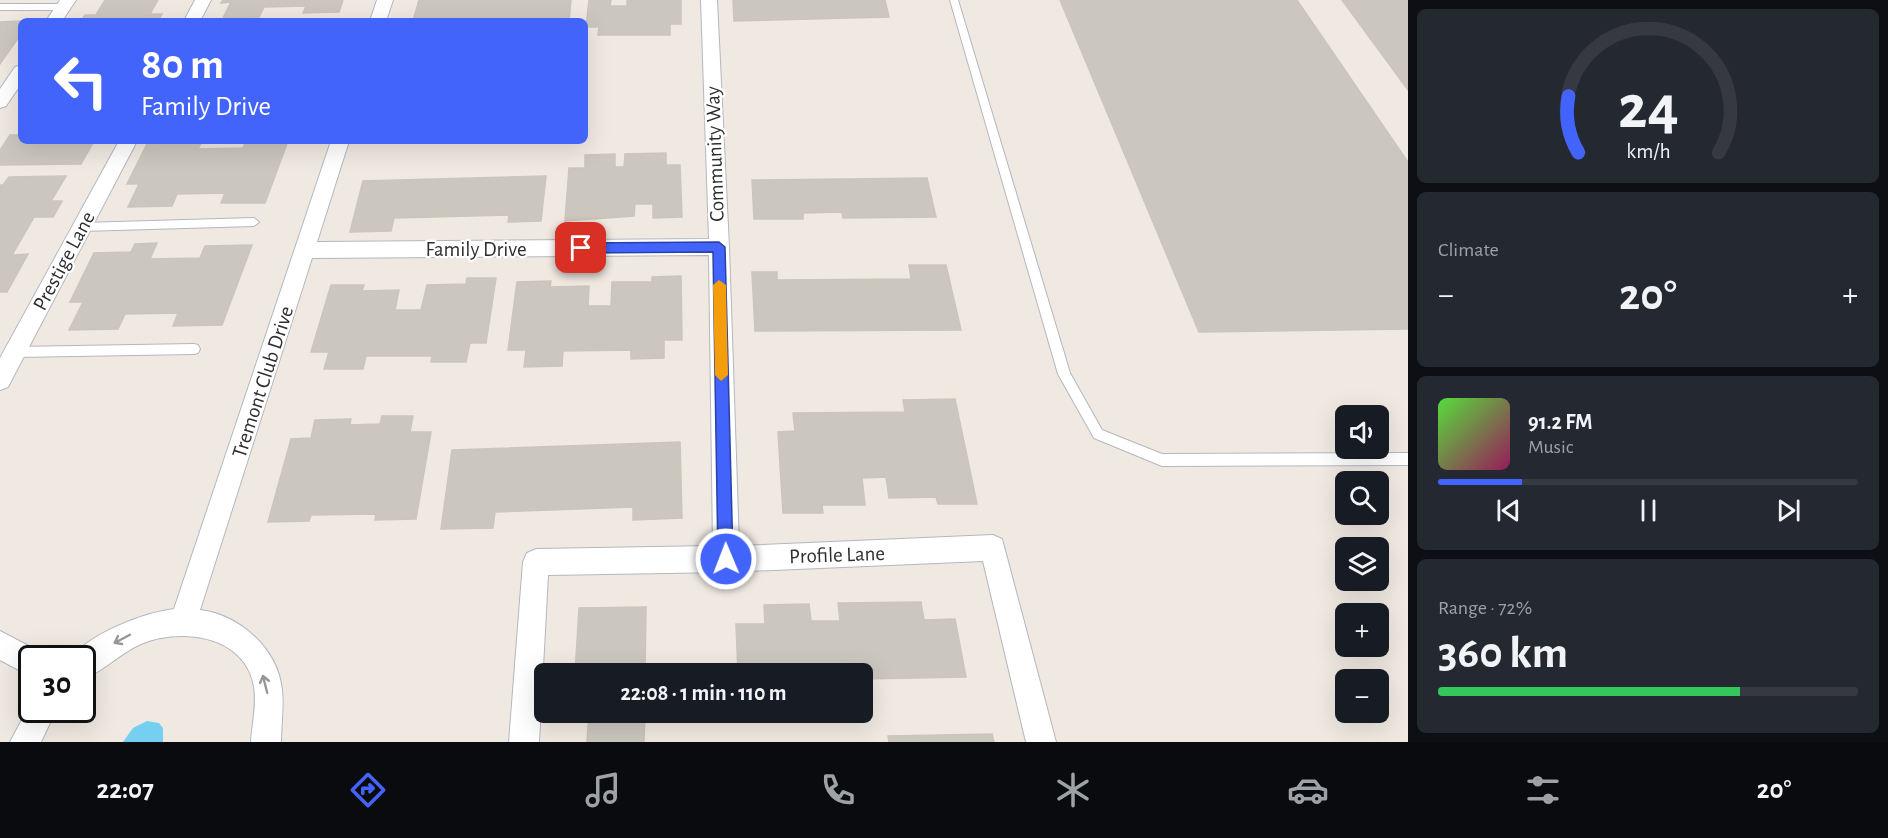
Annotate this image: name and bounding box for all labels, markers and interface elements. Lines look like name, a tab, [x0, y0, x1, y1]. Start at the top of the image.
icon: left	[42, 42, 120, 120]
text: 80 m	[141, 44, 224, 86]
text: 24	[1618, 77, 1678, 139]
street label: Community Way	[702, 86, 728, 222]
text: Family Drive	[141, 93, 271, 120]
text: km/h	[1626, 142, 1670, 163]
street label: Prestige Lane	[29, 208, 99, 314]
pin	[555, 222, 606, 273]
icon: arrive	[564, 231, 597, 264]
street label: Family Drive	[425, 239, 527, 260]
text: Climate	[1438, 240, 1499, 260]
text: 20°	[1619, 273, 1677, 318]
text: −	[1438, 279, 1454, 312]
text: +	[1842, 279, 1858, 312]
street label: Tremont Club Drive	[229, 304, 297, 460]
map controls	[1335, 405, 1389, 723]
button: sound	[1335, 405, 1389, 459]
text: 91.2 FM	[1528, 411, 1593, 433]
text: Music	[1528, 437, 1574, 457]
button: search	[1335, 471, 1389, 525]
icon: previous	[1492, 494, 1525, 527]
icon: pause	[1632, 494, 1665, 527]
icon: next	[1772, 494, 1805, 527]
position arrow	[694, 527, 758, 591]
button: layers	[1335, 537, 1389, 591]
street label: Profile Lane	[789, 543, 885, 567]
text: Range · 72%	[1438, 598, 1532, 618]
button: +	[1335, 603, 1389, 657]
text: 360 km	[1438, 631, 1568, 676]
one-way arrow	[114, 634, 132, 645]
speed limit sign: 30	[18, 645, 96, 723]
button: −	[1335, 669, 1389, 723]
one-way arrow	[259, 675, 271, 694]
text: 22:08 · 1 min · 110 m	[620, 682, 787, 704]
icon: directions	[347, 769, 389, 811]
icon: music	[582, 769, 624, 811]
icon: phone	[817, 769, 859, 811]
icon: climate	[1052, 769, 1094, 811]
icon: car	[1287, 769, 1329, 811]
icon: filters	[1522, 769, 1564, 811]
text: 22:07	[96, 776, 154, 803]
text: 20°	[1757, 776, 1791, 803]

